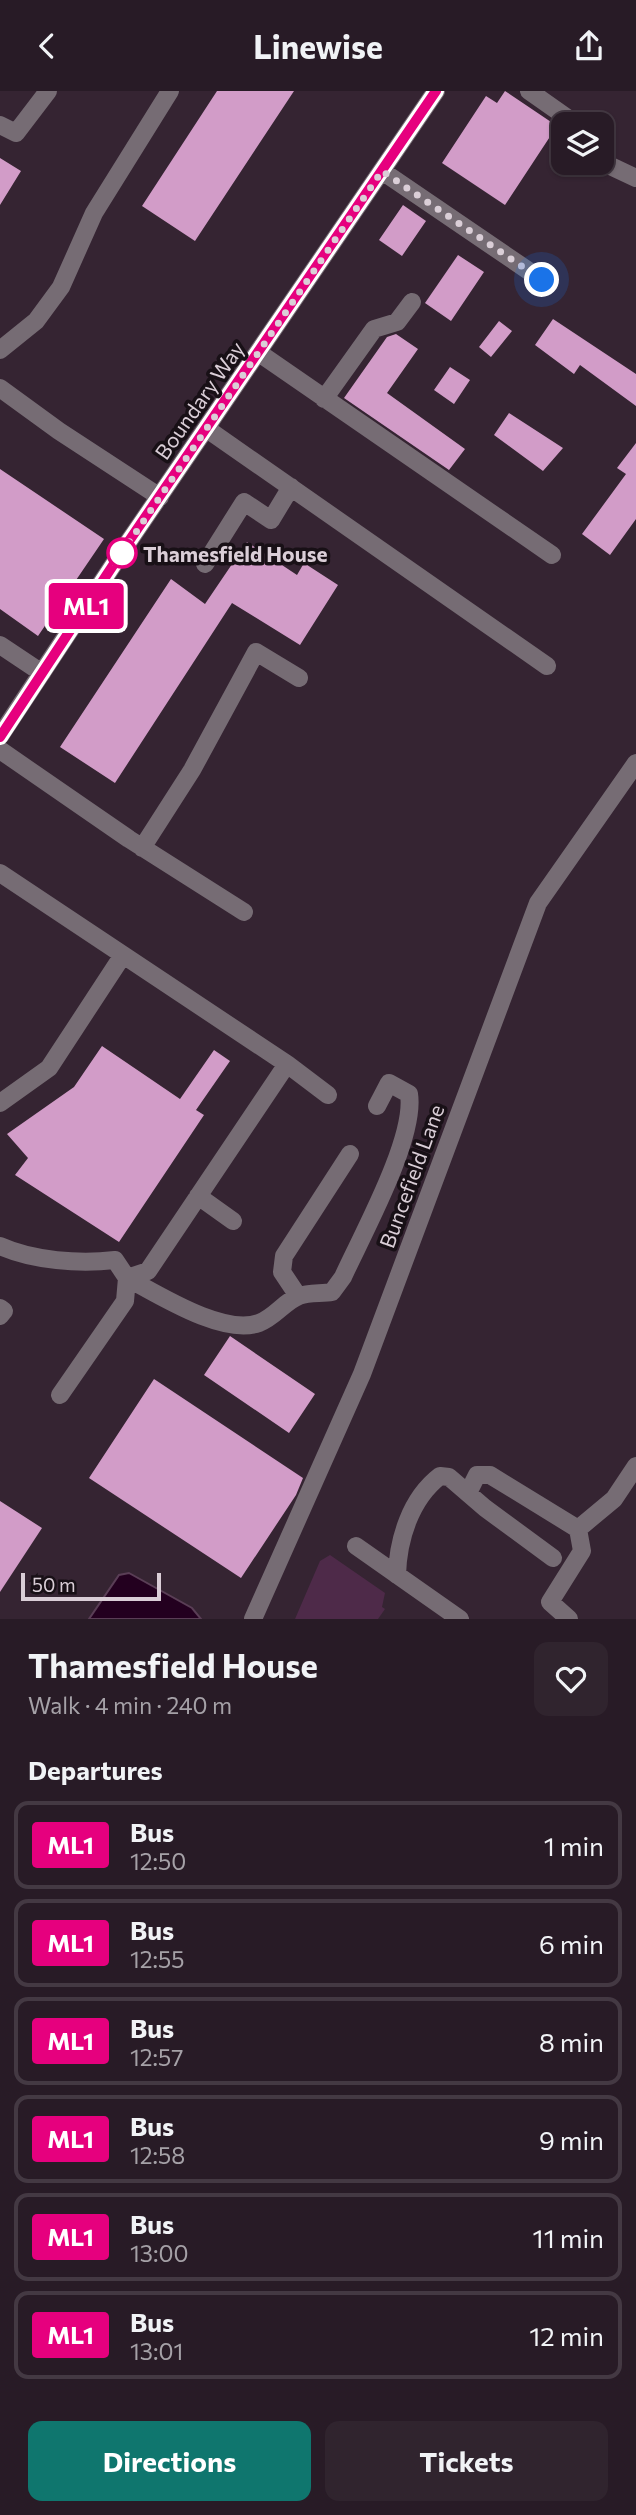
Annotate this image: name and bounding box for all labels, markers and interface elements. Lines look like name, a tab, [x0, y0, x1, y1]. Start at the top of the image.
text: Linewise	[253, 26, 383, 66]
icon: back	[28, 27, 66, 65]
icon: share	[570, 27, 608, 65]
map controls	[551, 112, 614, 175]
button: layers	[551, 112, 614, 175]
your location	[524, 262, 559, 297]
street label: Boundary Way	[149, 336, 249, 464]
marker: Thamesfield House	[107, 538, 137, 568]
place label: Thamesfield House	[143, 541, 327, 566]
line badge: ML1	[46, 583, 126, 629]
text: ML1	[63, 591, 109, 620]
street label: Buncefield Lane	[373, 1101, 449, 1251]
scale bar	[21, 1570, 161, 1602]
text: 50 m	[32, 1573, 76, 1596]
button: heart	[534, 1642, 608, 1716]
text: Thamesfield House	[28, 1644, 318, 1685]
text: Walk · 4 min · 240 m	[28, 1691, 232, 1719]
text: Departures	[28, 1754, 163, 1785]
text: Bus	[130, 1816, 174, 1847]
text: ML1	[47, 1830, 94, 1859]
text: 1 min	[544, 1830, 604, 1861]
text: 12:50	[130, 1847, 186, 1875]
text: Bus	[130, 1914, 174, 1945]
text: ML1	[47, 1928, 94, 1957]
text: 6 min	[539, 1928, 604, 1959]
text: 12:55	[130, 1945, 184, 1973]
text: Bus	[130, 2012, 174, 2043]
text: ML1	[47, 2026, 94, 2055]
text: 8 min	[539, 2026, 604, 2057]
text: 12:57	[130, 2043, 183, 2071]
text: Bus	[130, 2110, 174, 2141]
text: ML1	[47, 2124, 94, 2153]
text: 9 min	[539, 2124, 604, 2155]
text: 12:58	[130, 2141, 185, 2169]
text: Bus	[130, 2208, 174, 2239]
text: ML1	[47, 2222, 94, 2251]
text: 11 min	[533, 2222, 604, 2253]
text: 13:00	[130, 2239, 188, 2267]
text: Bus	[130, 2306, 174, 2337]
text: ML1	[47, 2320, 94, 2349]
text: 12 min	[529, 2320, 604, 2351]
text: 13:01	[130, 2337, 183, 2365]
button: Directions	[28, 2421, 311, 2501]
button: Tickets	[325, 2421, 608, 2501]

